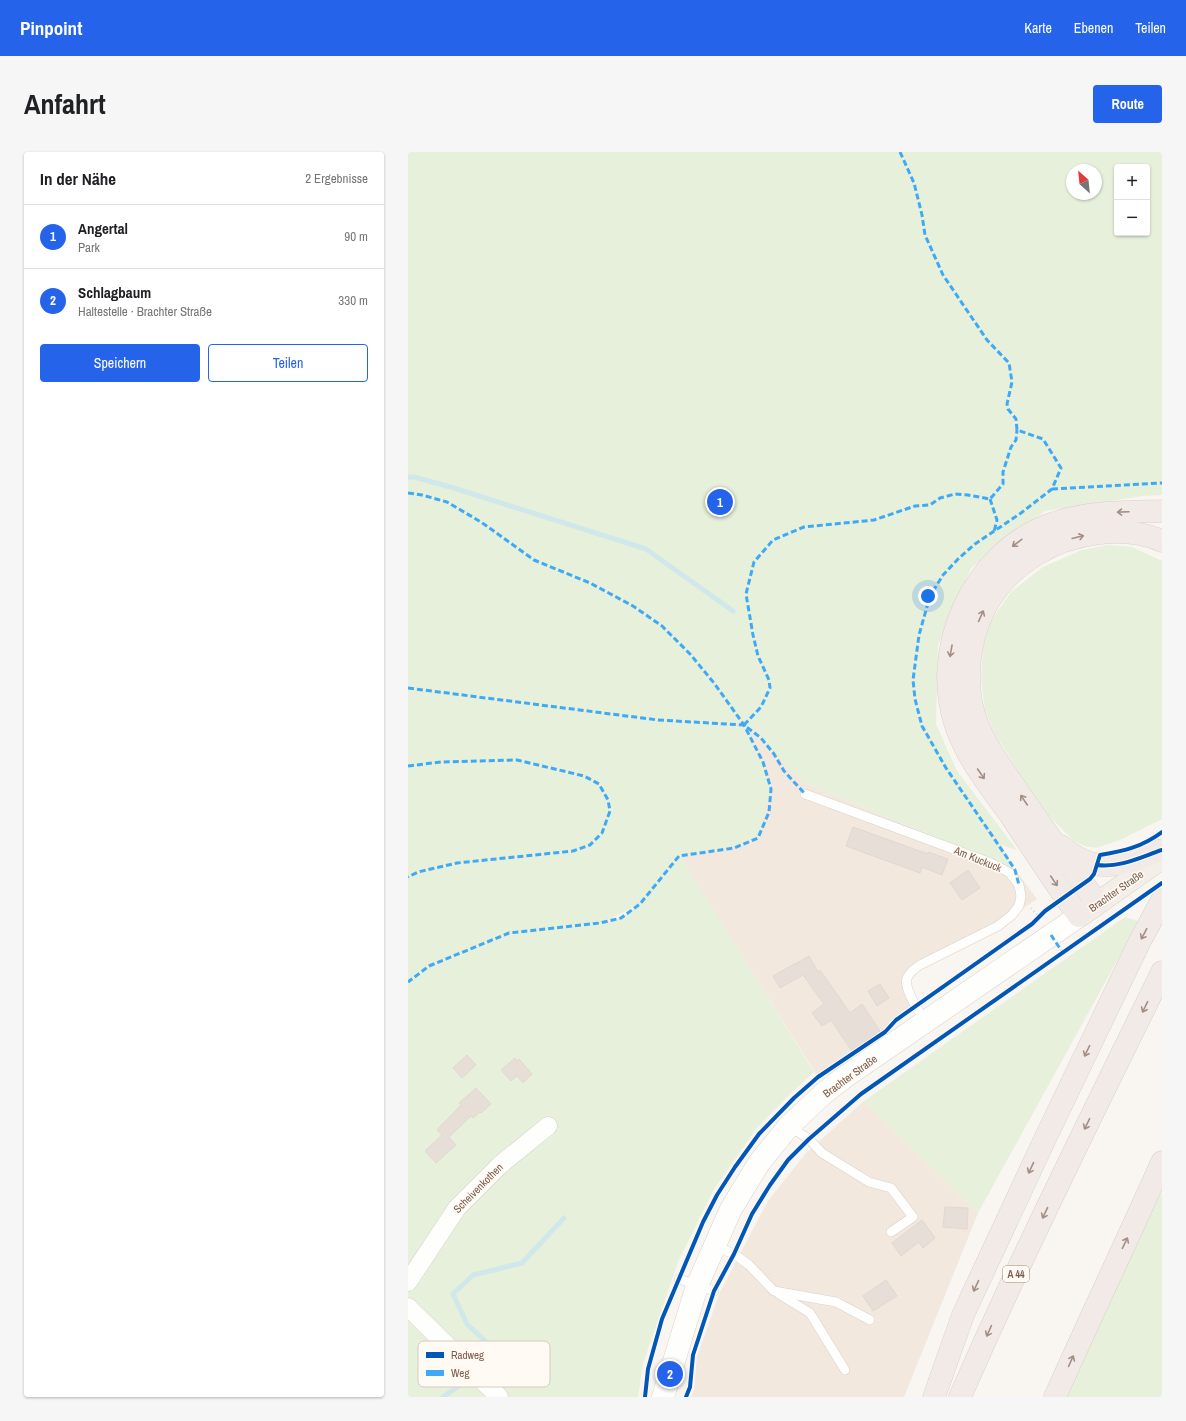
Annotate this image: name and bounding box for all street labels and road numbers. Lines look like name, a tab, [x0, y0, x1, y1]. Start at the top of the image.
street label: Am Kuckuck	[951, 843, 1004, 875]
street label: Brachter Straße	[1086, 867, 1146, 915]
street label: Brachter Straße	[820, 1052, 880, 1100]
street label: Scheivenkothen	[450, 1160, 506, 1216]
road number: A 44	[1003, 1266, 1029, 1282]

